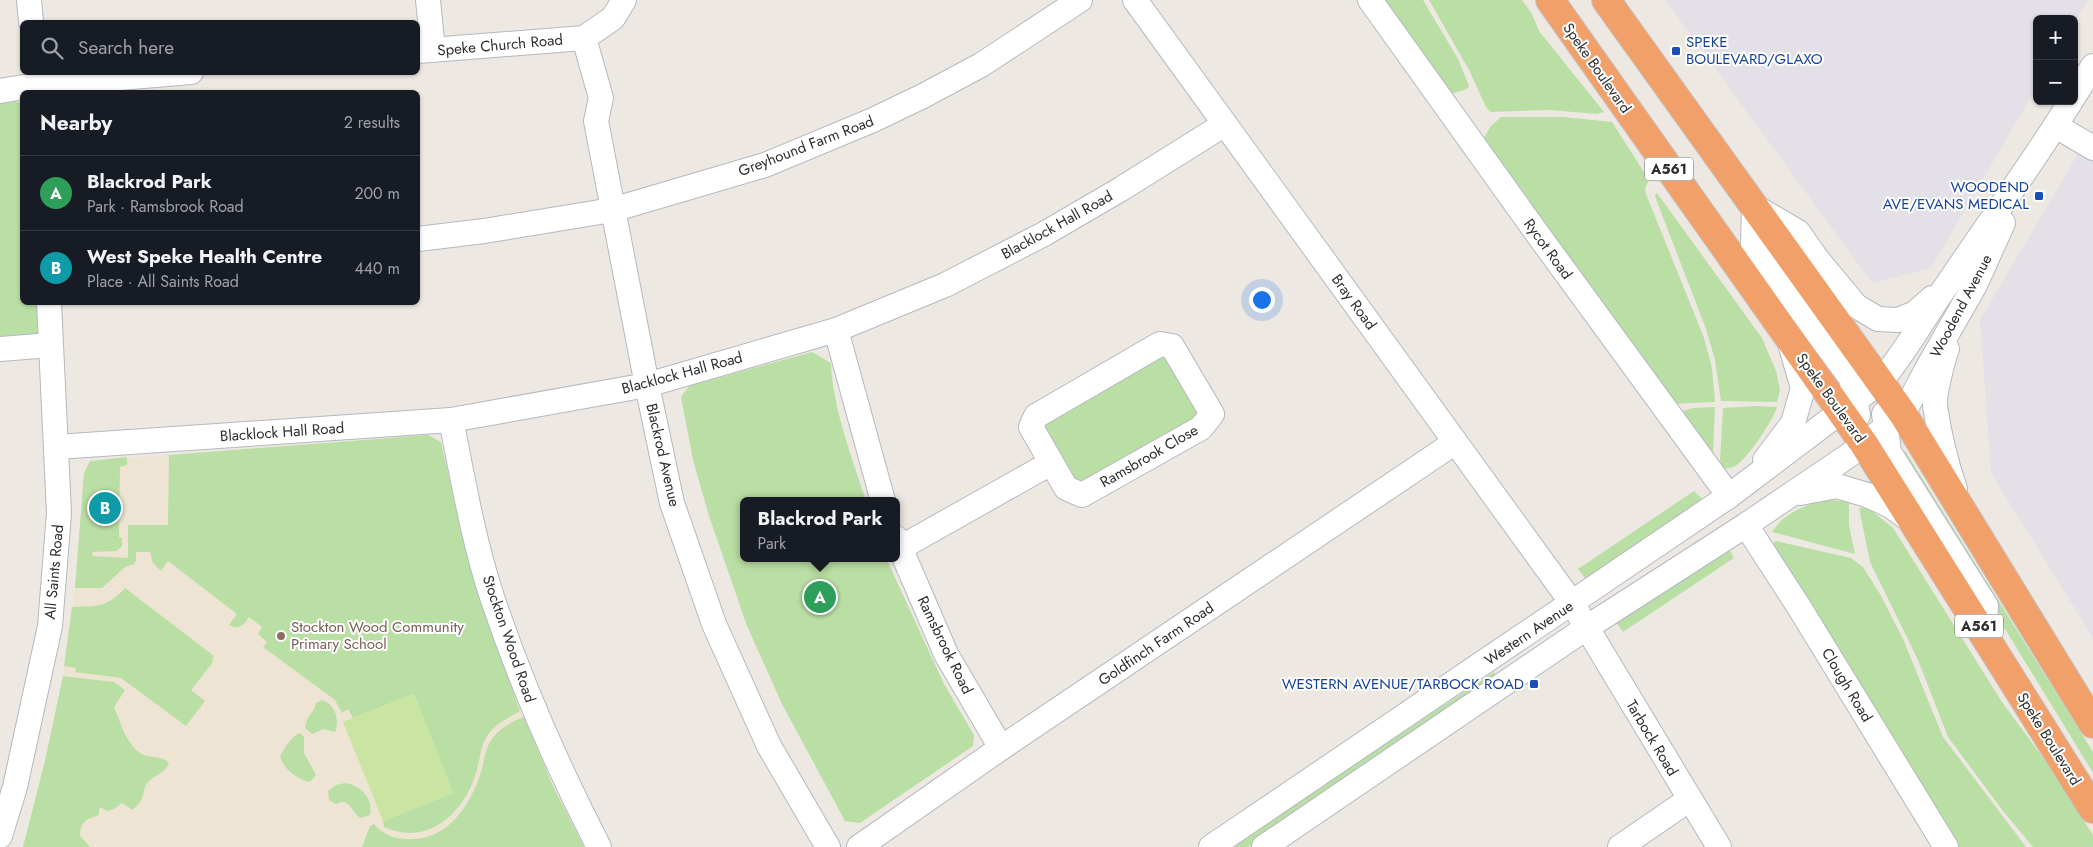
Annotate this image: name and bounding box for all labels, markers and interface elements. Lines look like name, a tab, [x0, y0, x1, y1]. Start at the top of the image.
map controls	[2033, 15, 2078, 105]
button: +	[2033, 15, 2078, 60]
street label: Speke Boulevard	[1558, 18, 1636, 118]
search box	[20, 20, 420, 75]
street label: Speke Church Road	[436, 29, 564, 61]
place label: SPEKE BOULEVARD/GLAXO	[1686, 31, 1823, 70]
icon: search	[38, 34, 66, 62]
text: Search here	[78, 34, 174, 61]
marker: SPEKE BOULEVARD/GLAXO	[1670, 45, 1682, 57]
button: −	[2033, 60, 2078, 105]
text: Nearby	[40, 108, 112, 138]
street label: Greyhound Farm Road	[735, 110, 877, 182]
text: 2 results	[344, 111, 400, 134]
road number: A561	[1645, 157, 1693, 180]
text: Blackrod Park	[87, 168, 212, 195]
place label: WOODEND AVE/EVANS MEDICAL	[1883, 176, 2029, 215]
text: A	[50, 182, 62, 205]
text: 200 m	[354, 182, 400, 205]
street label: Blacklock Hall Road	[997, 185, 1117, 265]
marker: WOODEND AVE/EVANS MEDICAL	[2033, 190, 2045, 202]
text: Park · Ramsbrook Road	[87, 195, 244, 218]
street label: Rycot Road	[1518, 214, 1578, 284]
text: West Speke Health Centre	[87, 243, 322, 270]
street label: Woodend Avenue	[1925, 250, 1998, 361]
text: B	[51, 257, 61, 280]
text: 440 m	[354, 257, 400, 280]
text: Place · All Saints Road	[87, 270, 239, 293]
street label: Bray Road	[1326, 270, 1382, 334]
your location	[1249, 287, 1275, 313]
street label: Blacklock Hall Road	[619, 346, 745, 400]
street label: Speke Boulevard	[1791, 349, 1871, 447]
street label: Blackrod Avenue	[640, 401, 686, 509]
street label: Blacklock Hall Road	[219, 417, 345, 447]
street label: Ramsbrook Close	[1096, 419, 1202, 493]
pin: B	[89, 489, 121, 527]
popup	[740, 497, 900, 562]
text: Blackrod Park	[758, 505, 882, 532]
street label: All Saints Road	[39, 524, 69, 620]
text: Park	[758, 532, 786, 555]
street label: Stockton Wood Road	[477, 572, 541, 706]
pin: A	[804, 578, 836, 616]
street label: Ramsbrook Road	[912, 592, 978, 698]
street label: Western Avenue	[1480, 595, 1578, 671]
street label: Goldfinch Farm Road	[1094, 597, 1218, 691]
road number: A561	[1955, 614, 2003, 638]
place label: Stockton Wood Community Primary School	[291, 616, 464, 655]
marker: Stockton Wood Community Primary School	[275, 630, 287, 642]
street label: Clough Road	[1816, 644, 1878, 726]
place label: WESTERN AVENUE/TARBOCK ROAD	[1282, 673, 1524, 695]
marker: WESTERN AVENUE/TARBOCK ROAD	[1528, 678, 1540, 690]
street label: Speke Boulevard	[2012, 688, 2086, 790]
street label: Tarbock Road	[1621, 696, 1683, 780]

